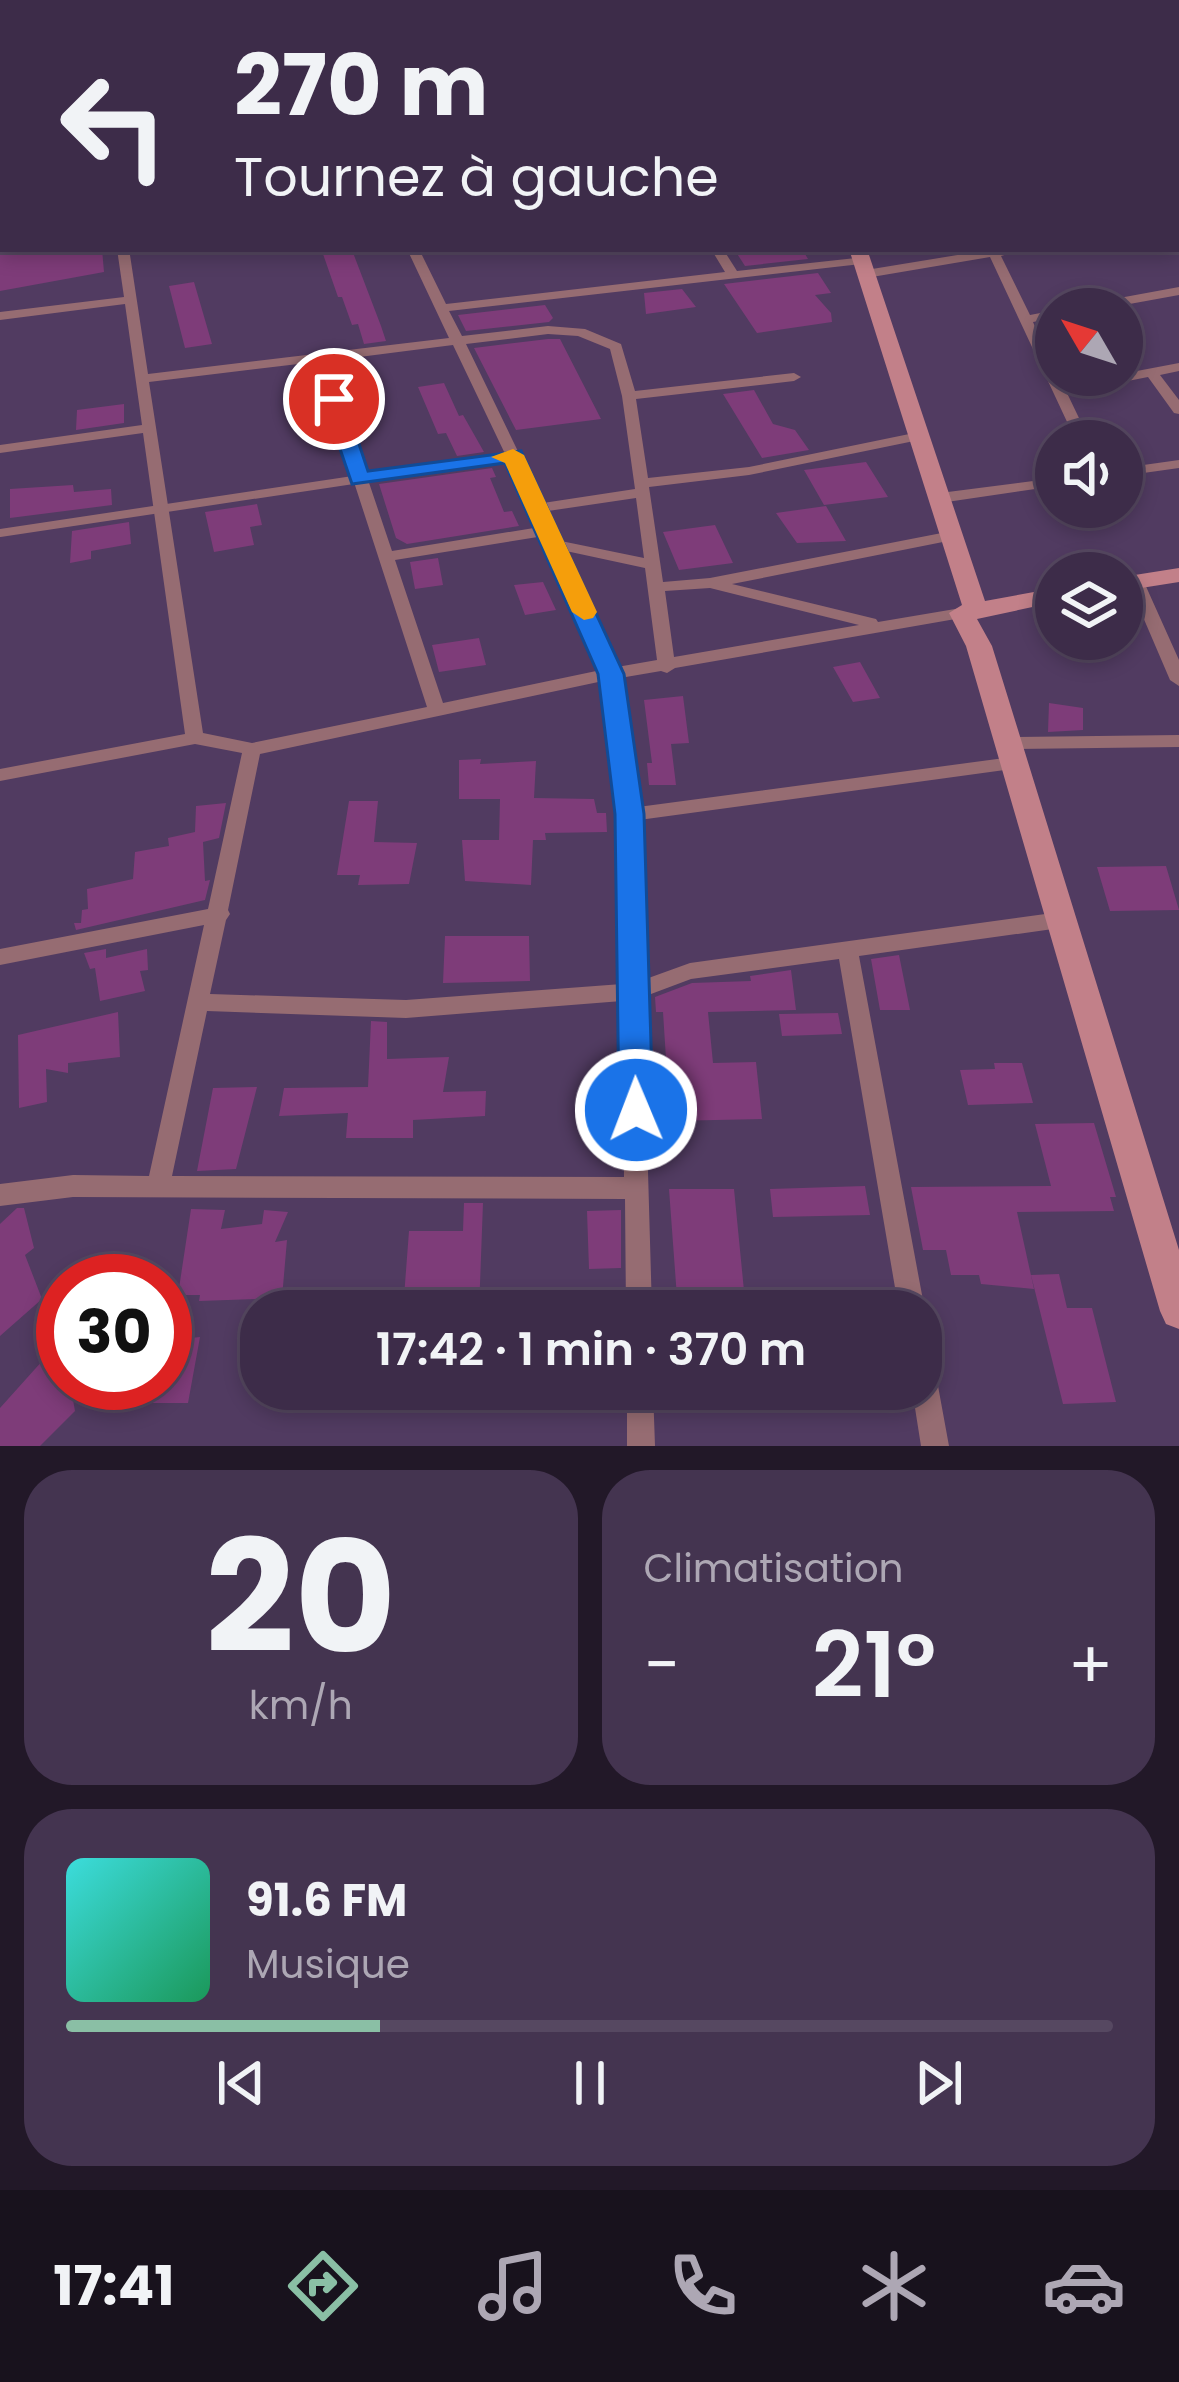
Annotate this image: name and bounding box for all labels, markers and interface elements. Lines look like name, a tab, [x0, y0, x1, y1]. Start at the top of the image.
text: 270 m	[234, 27, 488, 144]
icon: left	[36, 48, 192, 204]
text: Tournez à gauche	[234, 139, 719, 215]
north arrow	[1035, 288, 1143, 396]
map controls	[1035, 288, 1143, 660]
pin	[283, 348, 385, 450]
icon: arrive	[301, 366, 367, 432]
button: sound	[1035, 420, 1143, 528]
button: layers	[1035, 552, 1143, 660]
position arrow	[573, 1047, 699, 1173]
speed limit sign: 30	[36, 1254, 192, 1410]
text: 17:42 · 1 min · 370 m	[376, 1318, 806, 1381]
text: 20	[205, 1488, 396, 1707]
text: Climatisation	[644, 1541, 904, 1596]
text: 21°	[812, 1602, 936, 1729]
text: −	[644, 1619, 680, 1711]
text: +	[1068, 1619, 1113, 1711]
text: km/h	[249, 1678, 353, 1733]
text: 91.6 FM	[246, 1869, 407, 1932]
text: Musique	[246, 1937, 410, 1992]
icon: previous	[208, 2050, 274, 2116]
icon: pause	[557, 2050, 623, 2116]
icon: next	[906, 2050, 972, 2116]
icon: directions	[281, 2244, 365, 2328]
icon: music	[471, 2244, 555, 2328]
icon: phone	[661, 2244, 745, 2328]
icon: climate	[852, 2244, 936, 2328]
icon: car	[1042, 2244, 1126, 2328]
text: 17:41	[53, 2248, 175, 2324]

